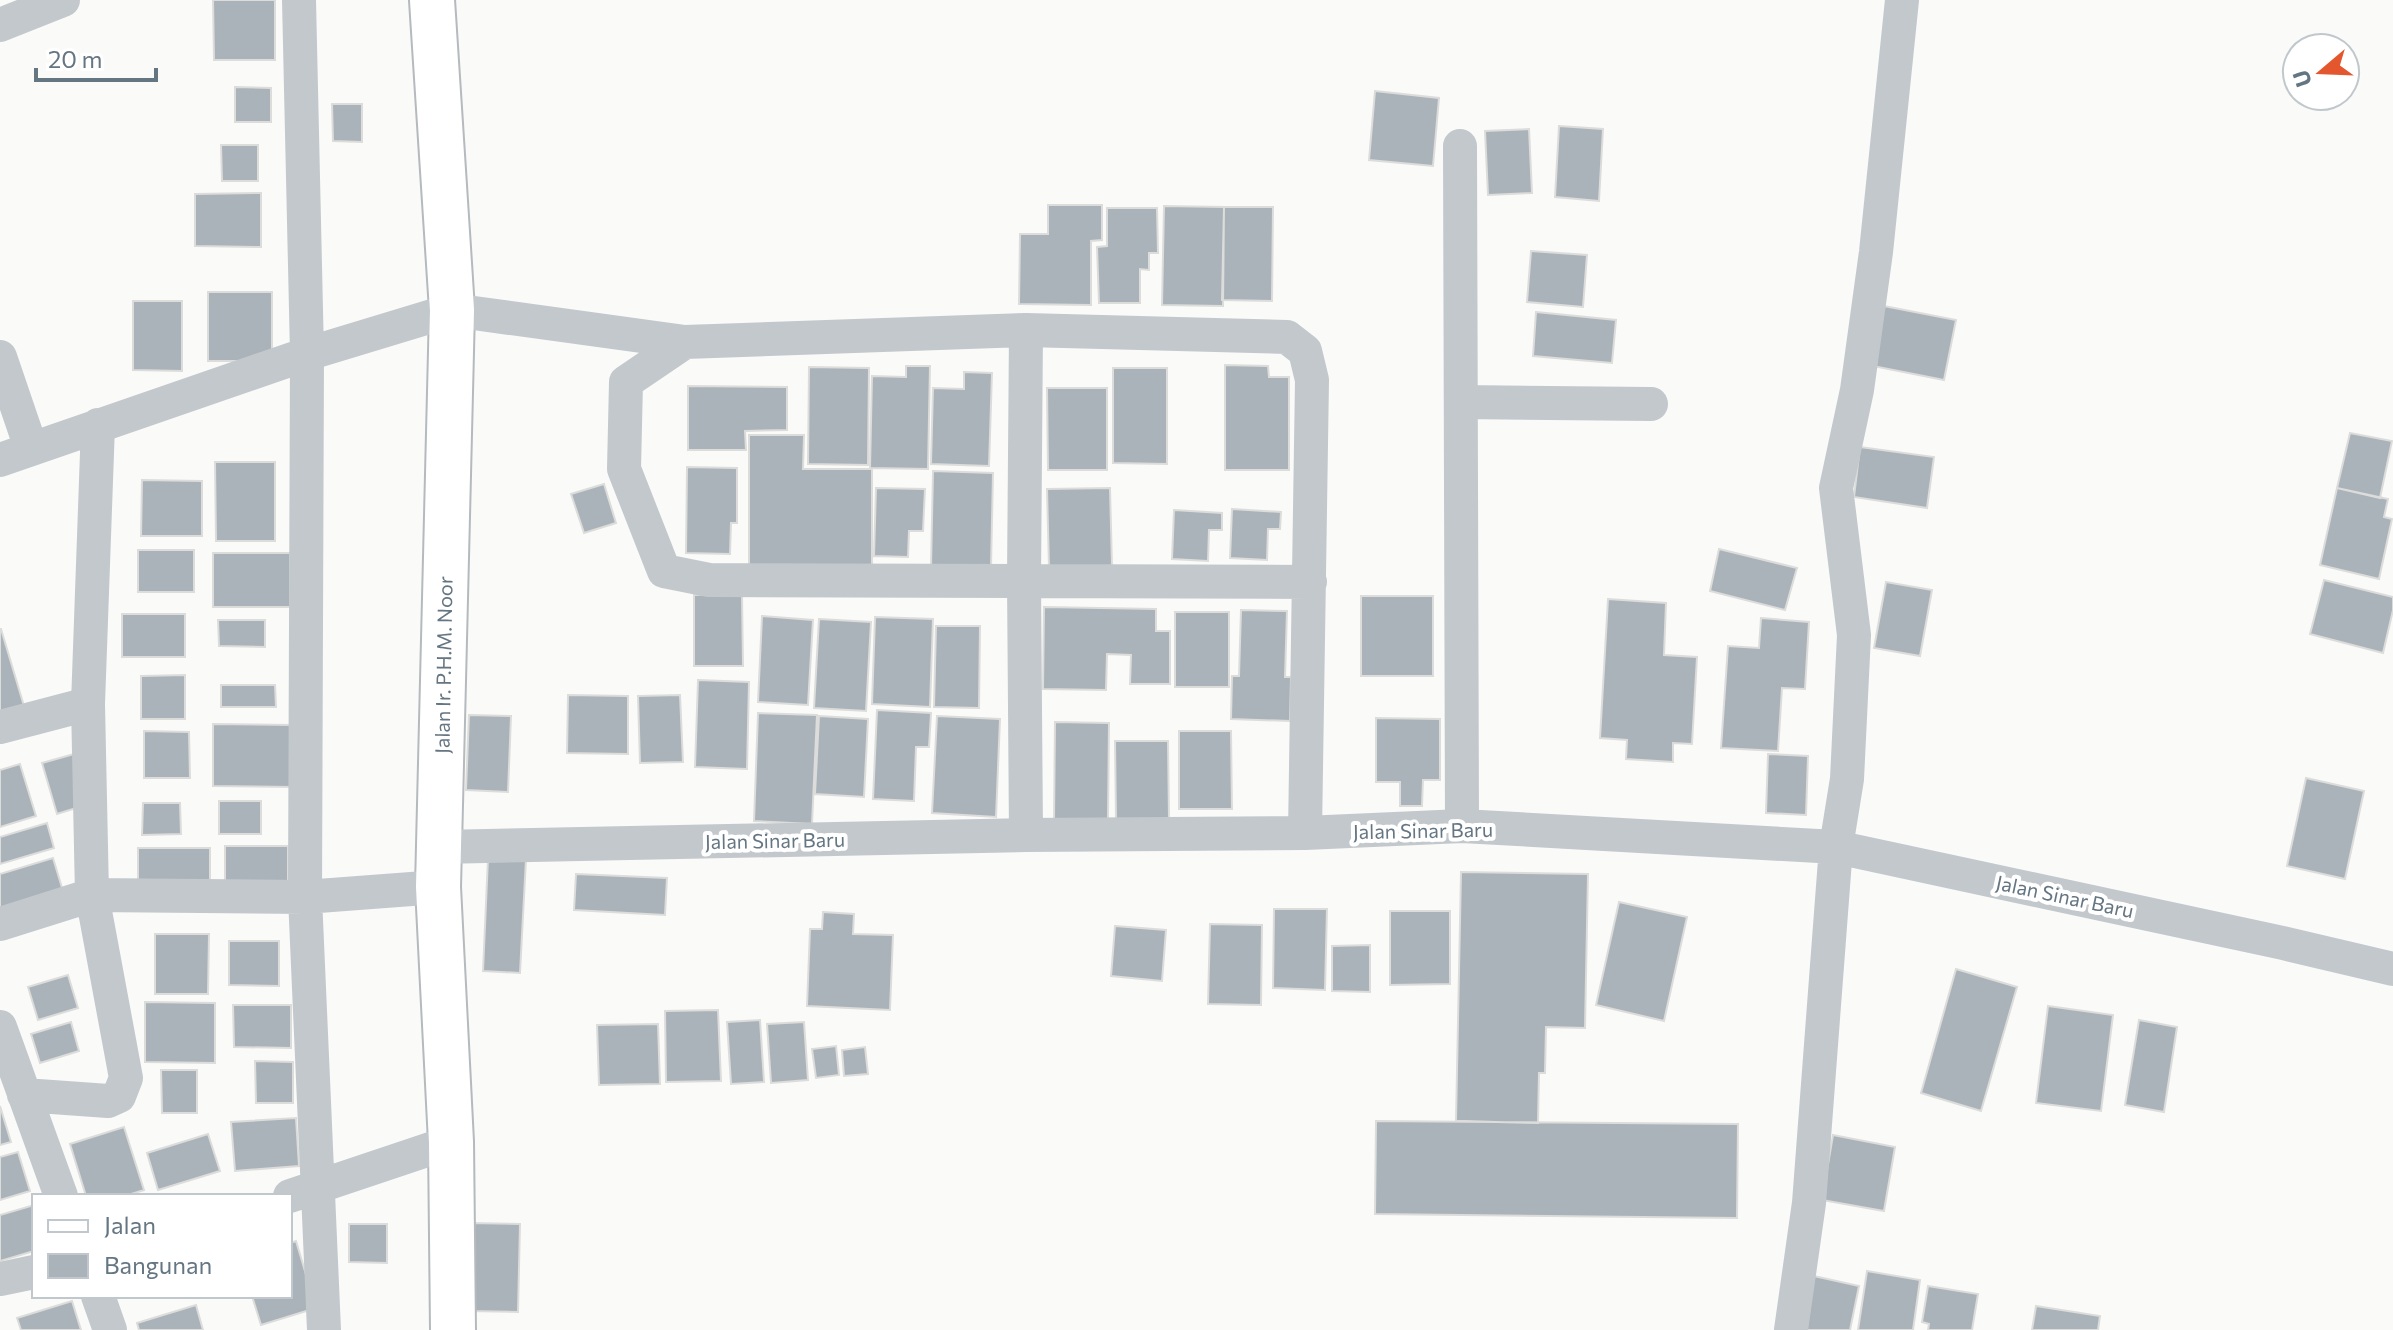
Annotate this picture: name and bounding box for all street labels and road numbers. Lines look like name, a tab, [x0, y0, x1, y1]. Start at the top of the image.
street label: Jalan Ir. P.H.M. Noor	[429, 576, 457, 754]
street label: Jalan Sinar Baru	[1353, 817, 1493, 843]
street label: Jalan Sinar Baru	[705, 827, 845, 853]
street label: Jalan Sinar Baru	[1994, 870, 2136, 922]

